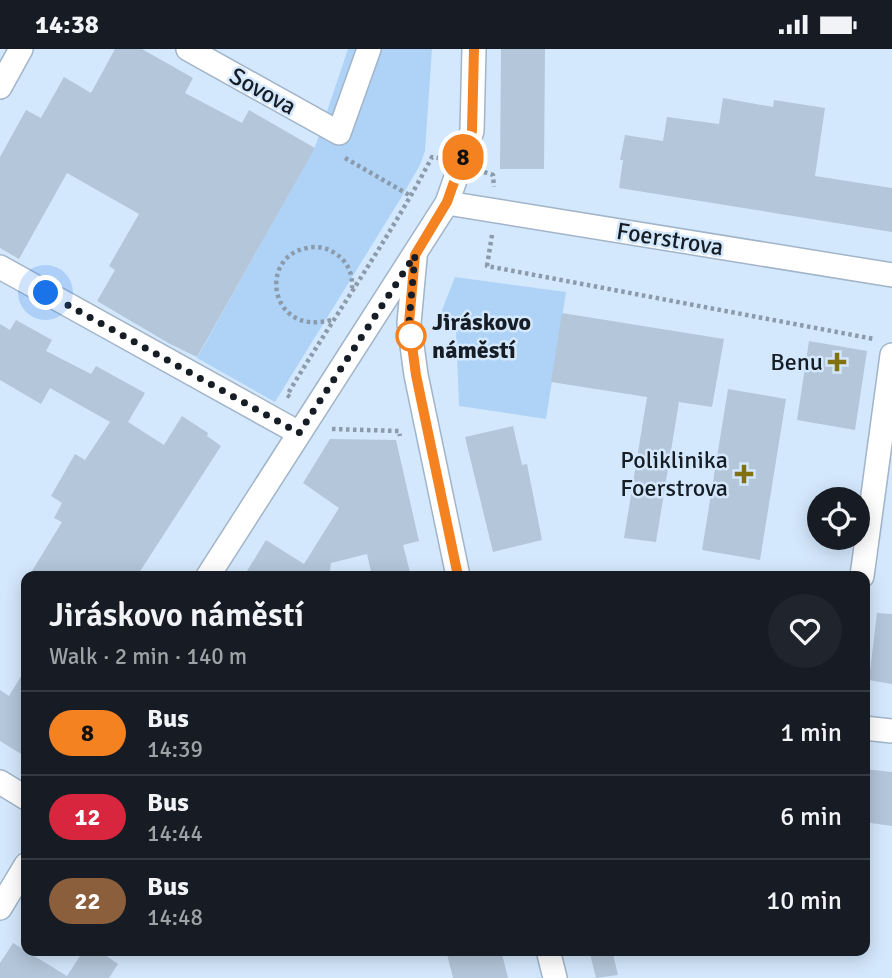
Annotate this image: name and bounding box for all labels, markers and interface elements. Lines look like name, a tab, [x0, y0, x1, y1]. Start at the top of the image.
text: 14:38	[35, 9, 99, 41]
street label: Sovova	[224, 61, 302, 121]
line badge: 8	[440, 134, 486, 180]
text: 8	[457, 142, 469, 172]
street label: Foerstrova	[614, 216, 726, 262]
your location	[28, 275, 63, 310]
place label: Jiráskovo náměstí	[432, 307, 531, 365]
marker: Jiráskovo náměstí	[396, 321, 426, 351]
place label: Benu	[770, 347, 823, 377]
marker: Benu	[829, 354, 845, 370]
place label: Poliklinika Foerstrova	[620, 445, 728, 503]
marker: Poliklinika Foerstrova	[734, 464, 754, 484]
map controls	[807, 487, 870, 550]
button: locate	[807, 487, 870, 550]
button: heart	[768, 594, 842, 668]
text: Jiráskovo náměstí	[49, 595, 304, 636]
text: Walk · 2 min · 140 m	[49, 642, 247, 671]
text: Bus	[147, 703, 189, 735]
text: 1 min	[780, 717, 842, 749]
text: 8	[81, 718, 94, 748]
text: 14:39	[147, 735, 203, 764]
text: Bus	[147, 787, 189, 819]
text: 6 min	[780, 801, 842, 833]
text: 12	[75, 802, 100, 832]
text: 14:44	[147, 819, 203, 848]
text: Bus	[147, 871, 189, 903]
text: 10 min	[766, 885, 842, 917]
text: 22	[75, 886, 100, 916]
text: 14:48	[147, 903, 203, 932]

